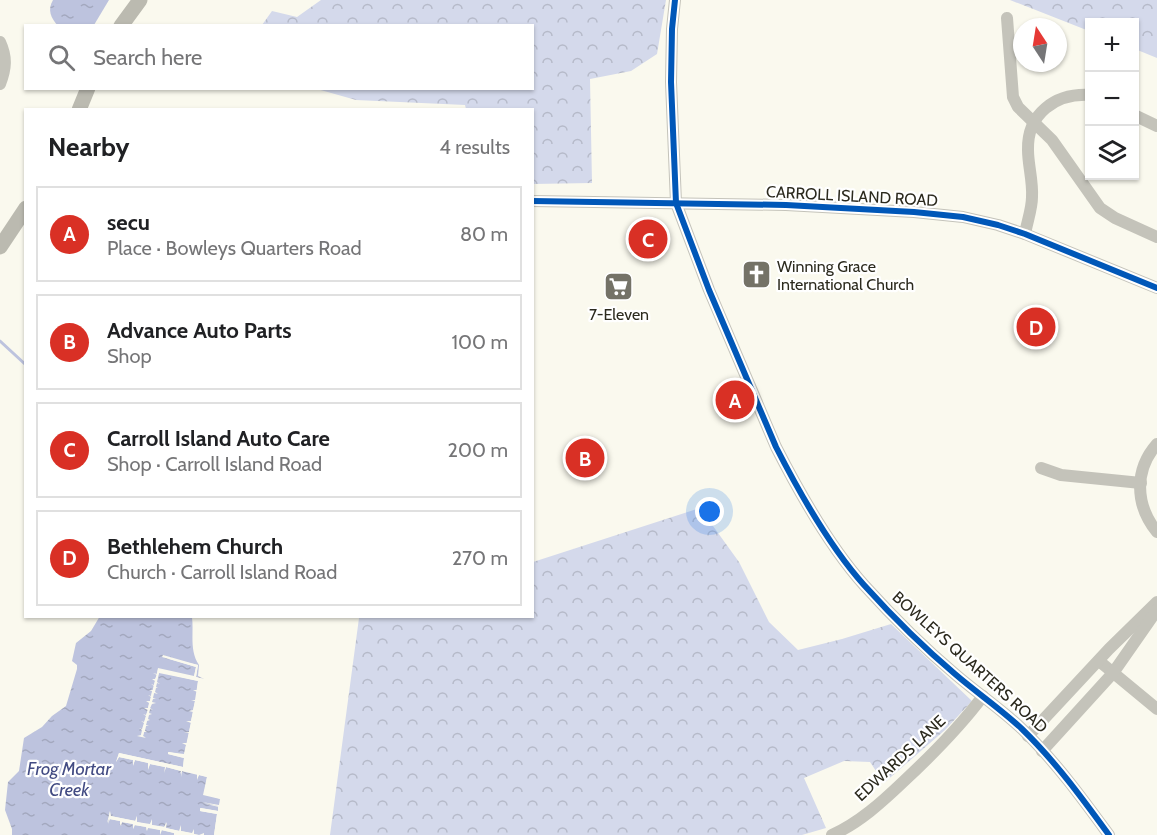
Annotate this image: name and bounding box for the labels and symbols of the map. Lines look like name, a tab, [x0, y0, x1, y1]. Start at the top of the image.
north arrow	[1013, 18, 1067, 72]
street label: CARROLL ISLAND ROAD	[766, 182, 938, 210]
pin: C	[628, 216, 668, 262]
place label: Winning Grace International Church	[777, 257, 914, 294]
church icon: Winning Grace International Church	[740, 259, 772, 291]
supermarket icon: 7-Eleven	[603, 270, 635, 302]
pin: D	[1016, 304, 1056, 350]
place label: 7-Eleven	[589, 305, 649, 324]
pin: A	[716, 378, 754, 422]
pin: B	[566, 436, 604, 480]
your location	[695, 497, 724, 526]
street label: BOWLEYS QUARTERS ROAD	[889, 587, 1051, 737]
street label: EDWARDS LANE	[851, 711, 949, 805]
water label: Frog Mortar Creek	[27, 758, 112, 801]

